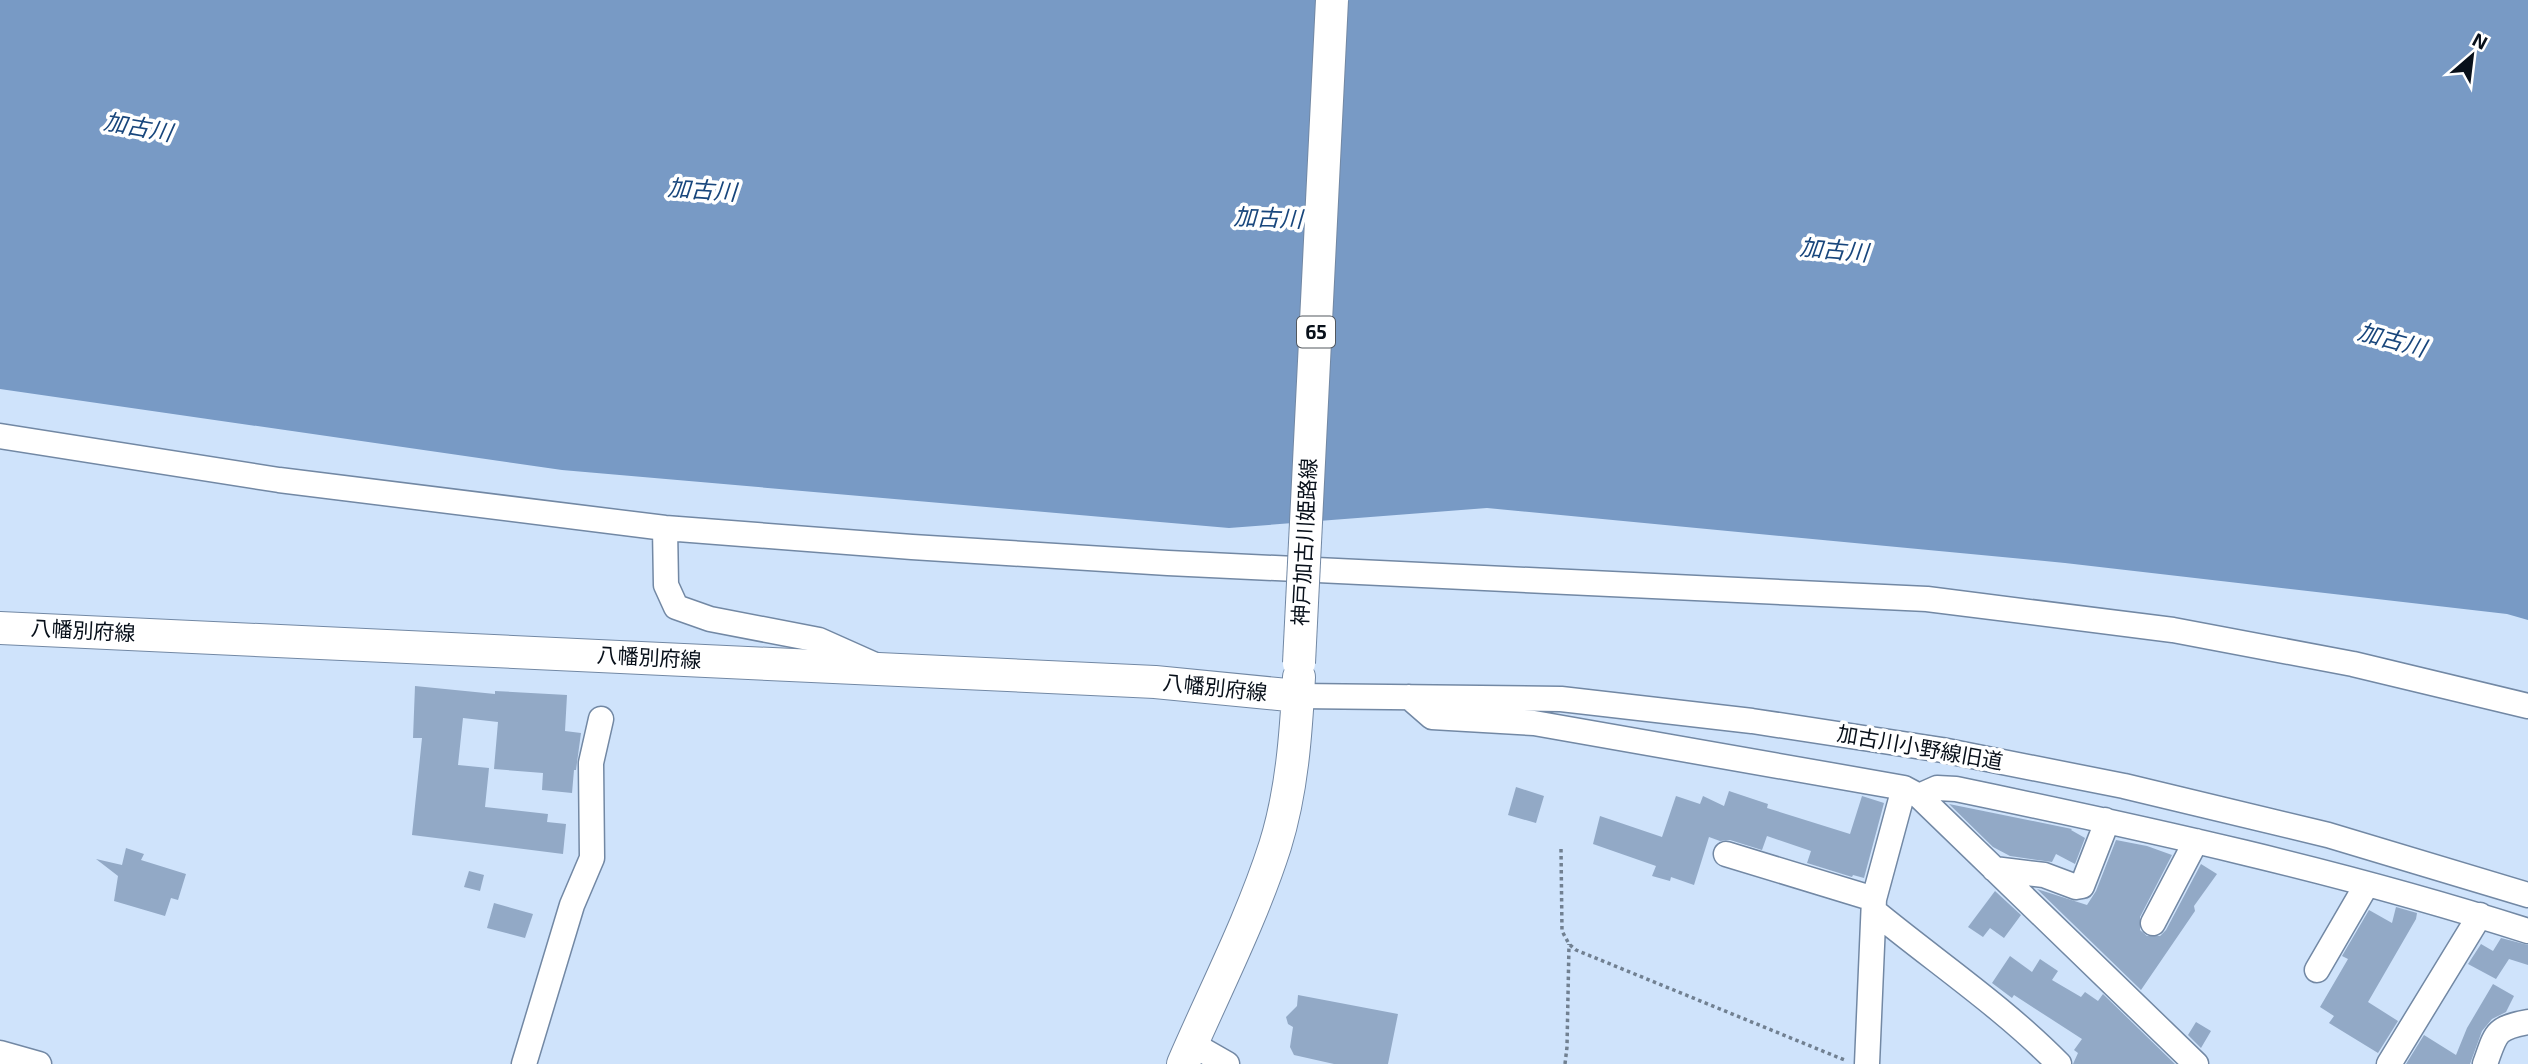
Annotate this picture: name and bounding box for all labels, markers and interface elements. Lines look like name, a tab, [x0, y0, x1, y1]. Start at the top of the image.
north arrow	[2437, 21, 2507, 91]
text: N	[2469, 27, 2492, 54]
water label: 加古川	[102, 106, 178, 146]
water label: 加古川	[667, 173, 740, 206]
water label: 加古川	[1233, 202, 1306, 232]
water label: 加古川	[1798, 232, 1873, 266]
road number: 65	[1297, 316, 1335, 348]
water label: 加古川	[2355, 317, 2432, 362]
street label: 神戸加古川姫路線	[1287, 457, 1320, 626]
street label: 八幡別府線	[30, 614, 136, 645]
street label: 八幡別府線	[596, 641, 702, 672]
street label: 八幡別府線	[1162, 669, 1269, 704]
street label: 加古川小野線旧道	[1835, 720, 2005, 773]

